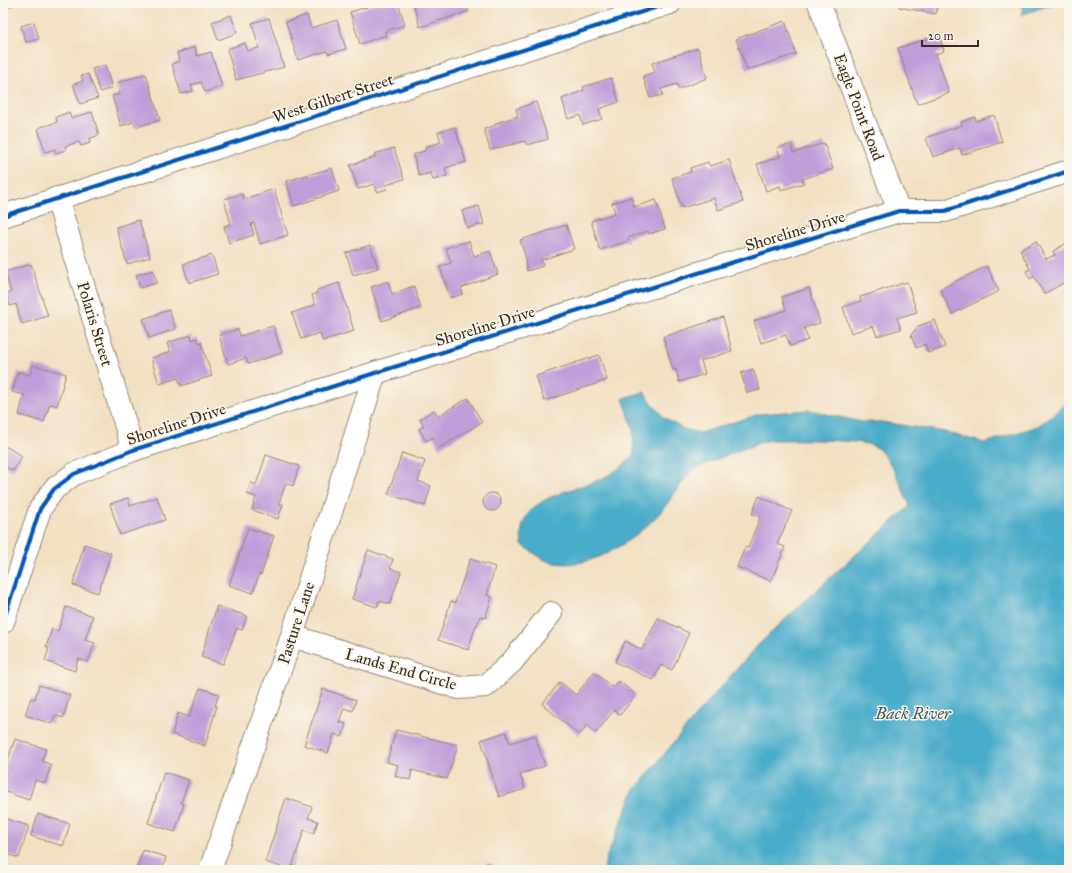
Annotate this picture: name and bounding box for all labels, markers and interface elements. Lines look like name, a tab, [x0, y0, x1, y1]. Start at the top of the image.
scale bar	[922, 22, 978, 48]
text: 20 m	[928, 29, 954, 43]
street label: Eagle Point Road	[829, 51, 888, 164]
street label: West Gilbert Street	[270, 69, 396, 126]
street label: Shoreline Drive	[743, 207, 847, 255]
street label: Polaris Street	[73, 279, 117, 369]
street label: Shoreline Drive	[433, 302, 537, 350]
street label: Shoreline Drive	[124, 399, 228, 449]
street label: Pasture Lane	[274, 579, 318, 667]
street label: Lands End Circle	[343, 644, 459, 694]
water label: Back River	[874, 703, 952, 724]

